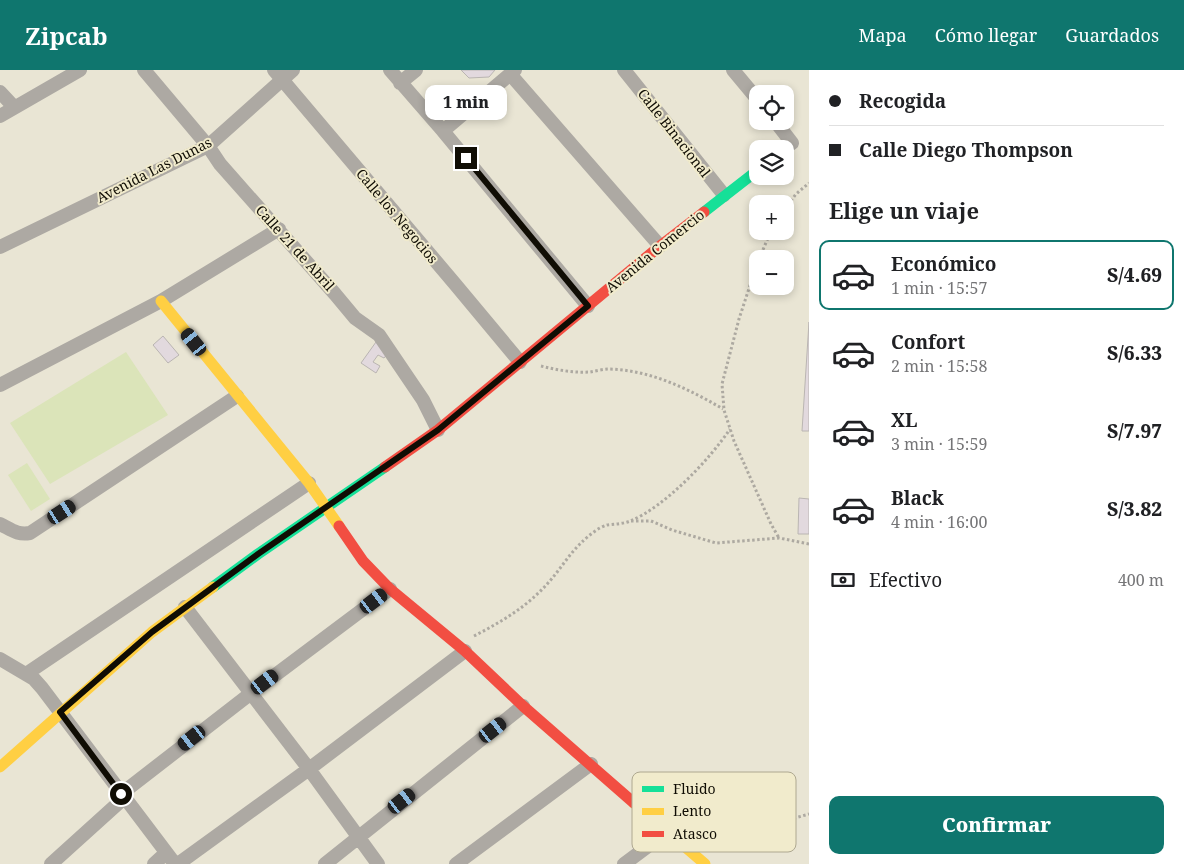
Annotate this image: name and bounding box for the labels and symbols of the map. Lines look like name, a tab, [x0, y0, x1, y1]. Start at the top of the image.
street label: Calle Binacional	[634, 84, 715, 181]
callout: 1 min	[425, 86, 507, 121]
street label: Avenida Las Dunas	[93, 132, 215, 207]
route end	[455, 147, 477, 169]
street label: Calle los Negocios	[352, 164, 443, 267]
street label: Calle 21 de Abril	[252, 201, 339, 295]
street label: Avenida Comercio	[601, 205, 708, 296]
car	[178, 326, 209, 358]
car	[45, 498, 78, 526]
car	[357, 586, 390, 616]
car	[248, 667, 281, 697]
car	[476, 715, 509, 745]
car	[175, 723, 208, 753]
legend	[632, 772, 796, 852]
text: Fluido	[673, 779, 716, 798]
route start	[110, 783, 132, 805]
car	[385, 786, 418, 816]
text: Lento	[673, 801, 711, 820]
text: Atasco	[673, 824, 717, 843]

